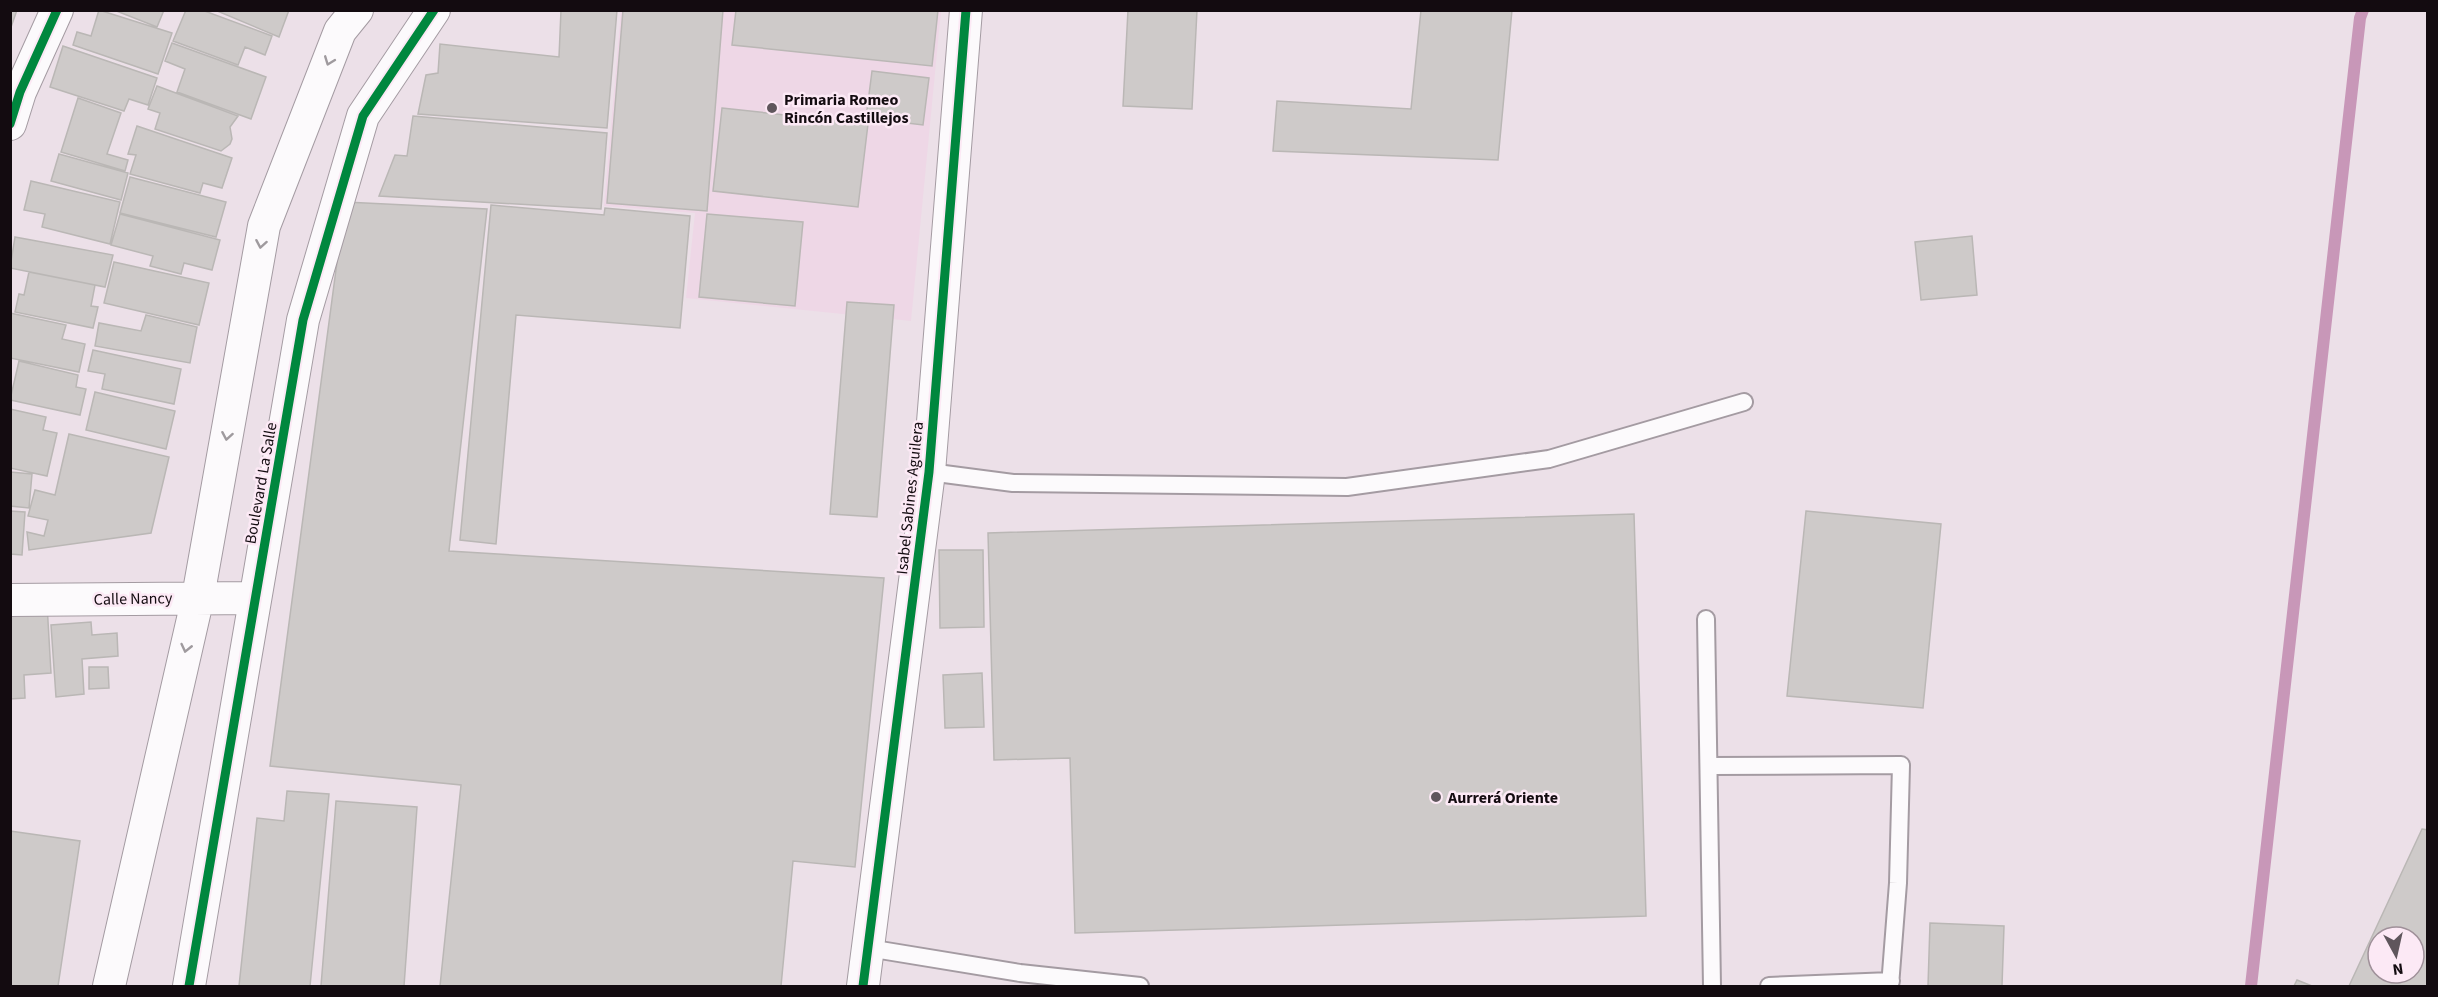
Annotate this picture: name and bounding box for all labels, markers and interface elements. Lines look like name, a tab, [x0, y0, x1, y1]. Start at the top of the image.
one-way arrow	[323, 55, 336, 66]
place label: Primaria Romeo Rincón Castillejos	[784, 89, 909, 129]
marker: Primaria Romeo Rincón Castillejos	[765, 101, 779, 115]
one-way arrow	[255, 238, 268, 248]
street label: Boulevard La Salle	[239, 420, 283, 546]
street label: Isabel Sabines Aguilera	[891, 421, 929, 576]
one-way arrow	[221, 430, 234, 440]
street label: Calle Nancy	[94, 587, 173, 611]
one-way arrow	[181, 643, 194, 653]
place label: Aurrerá Oriente	[1447, 787, 1558, 809]
marker: Aurrerá Oriente	[1429, 790, 1443, 804]
north arrow	[2366, 925, 2426, 985]
text: N	[2391, 957, 2405, 980]

